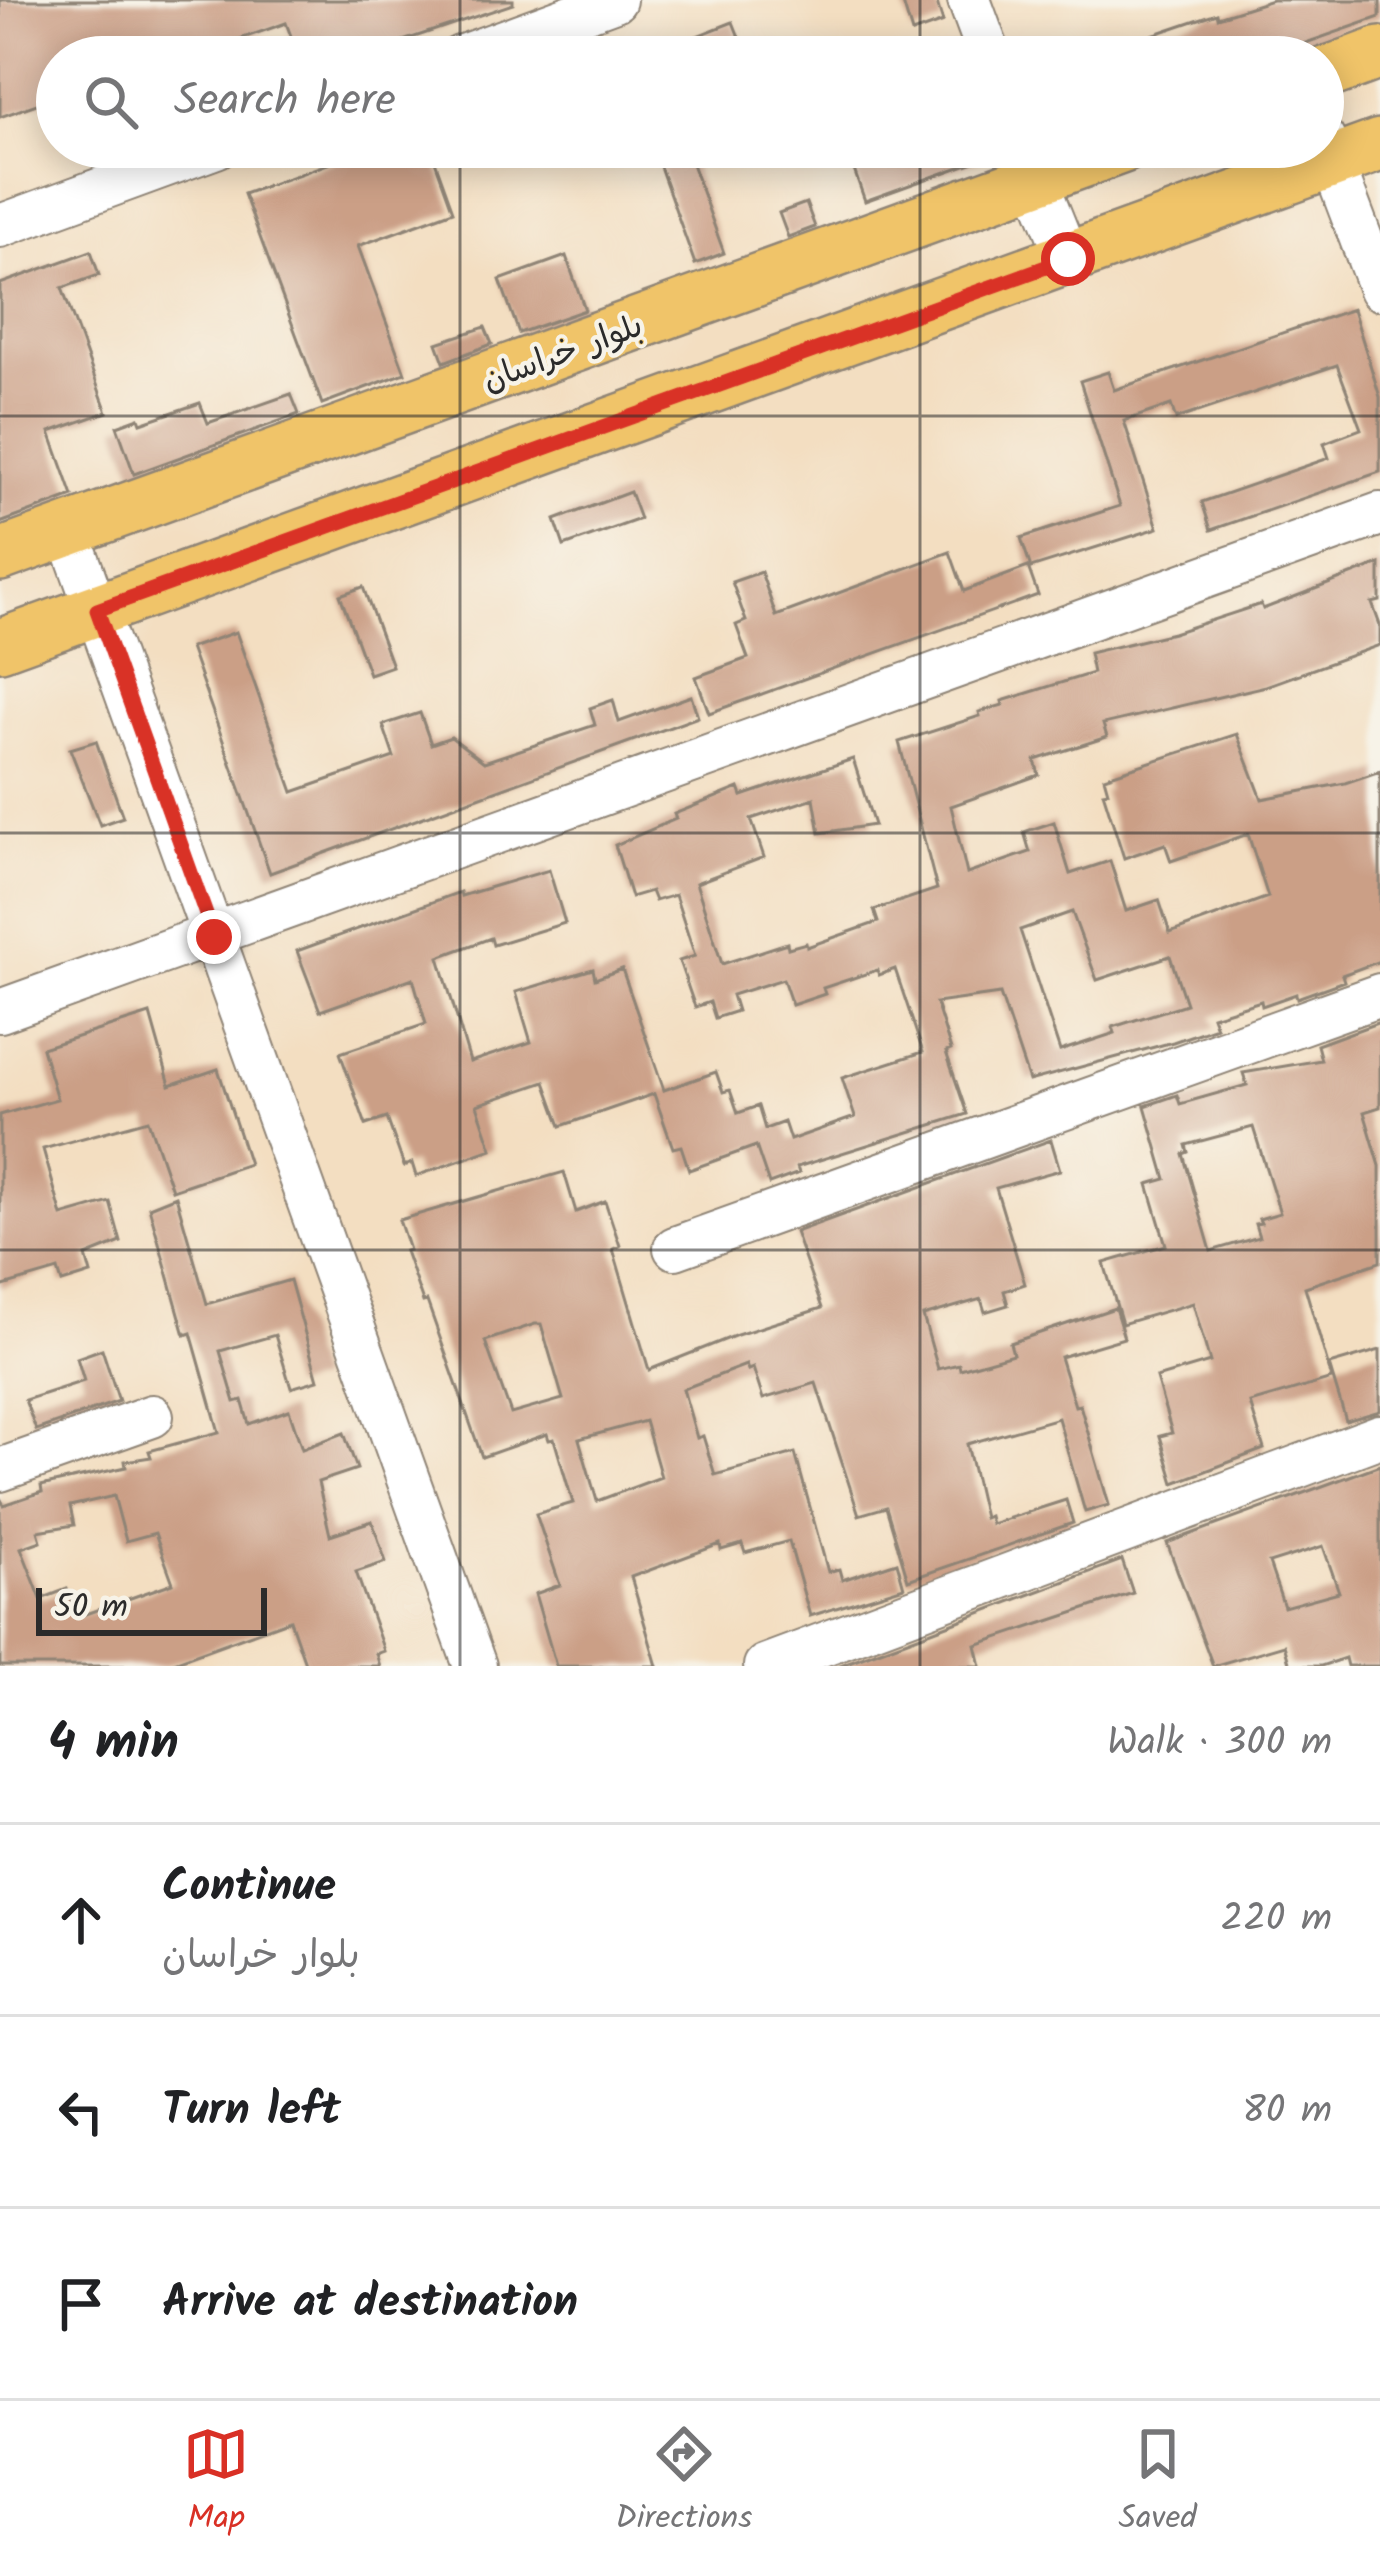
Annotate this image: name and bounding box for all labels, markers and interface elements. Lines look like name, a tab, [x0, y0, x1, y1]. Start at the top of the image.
search box	[36, 36, 1344, 168]
text: Search here	[174, 66, 396, 138]
icon: search	[78, 69, 144, 135]
route start	[1041, 232, 1095, 286]
street label: بلوار خراسان	[475, 301, 651, 408]
route end	[187, 910, 241, 964]
scale bar	[36, 1582, 267, 1635]
text: 50 m	[54, 1582, 128, 1635]
text: 4 min	[48, 1704, 179, 1785]
text: Walk · 300 m	[1107, 1713, 1332, 1775]
text: Continue	[162, 1852, 336, 1924]
icon: ahead	[48, 1887, 114, 1953]
text: 220 m	[1220, 1889, 1332, 1951]
text: بلوار خراسان	[162, 1926, 360, 1988]
text: Turn left	[162, 2076, 341, 2148]
icon: left	[48, 2079, 114, 2145]
text: 80 m	[1242, 2081, 1332, 2143]
text: Arrive at destination	[162, 2268, 578, 2340]
icon: arrive	[48, 2271, 114, 2337]
tab: Map	[183, 2421, 249, 2546]
tab: Directions	[615, 2421, 752, 2546]
tab: Saved	[1119, 2421, 1197, 2546]

